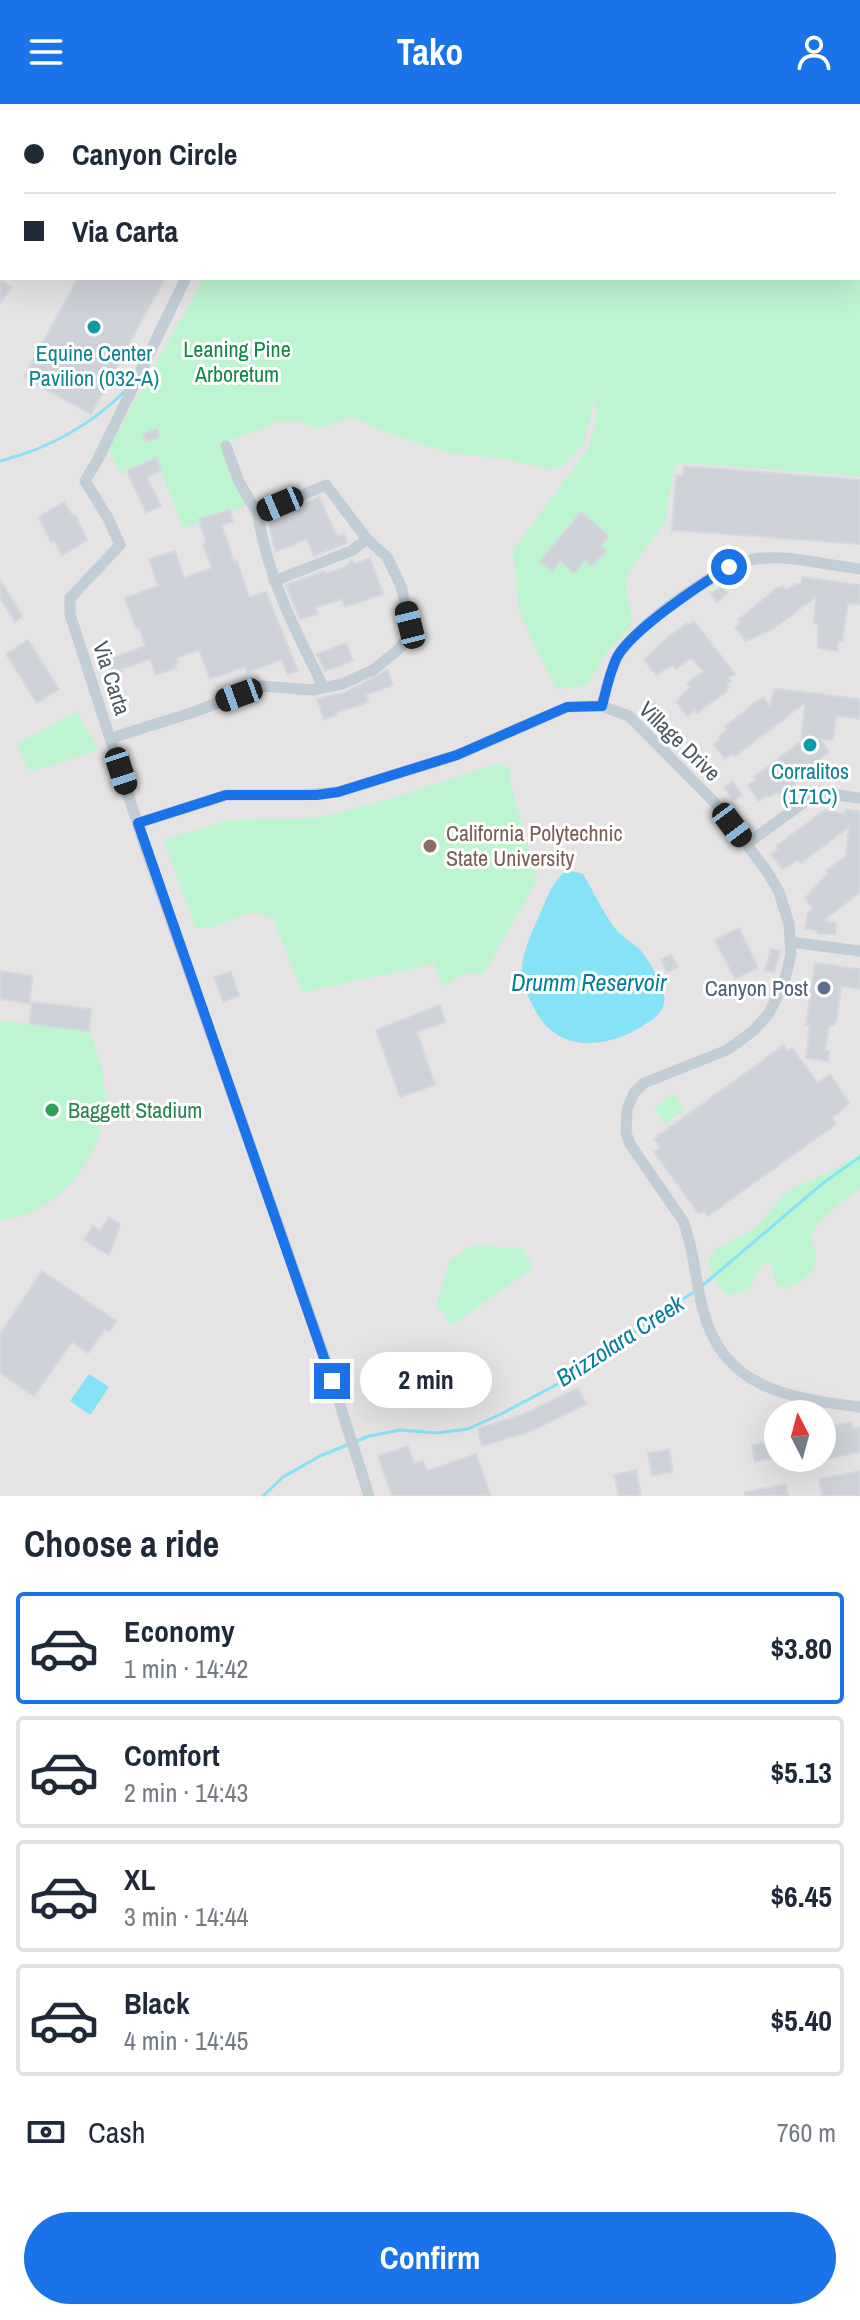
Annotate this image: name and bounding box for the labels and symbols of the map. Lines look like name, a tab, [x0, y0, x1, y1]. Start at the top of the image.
marker: Equine Center Pavilion (032-A)	[85, 318, 103, 336]
park label: Leaning Pine Arboretum	[183, 334, 291, 389]
place label: Equine Center Pavilion (032-A)	[29, 338, 159, 393]
car	[253, 484, 307, 524]
route start	[711, 549, 747, 585]
car	[393, 599, 427, 651]
street label: Via Carta	[86, 637, 138, 719]
car	[212, 676, 266, 714]
street label: Village Drive	[633, 694, 727, 788]
marker: Corralitos (171C)	[801, 736, 819, 754]
car	[102, 744, 140, 798]
place label: Corralitos (171C)	[771, 756, 849, 811]
car	[708, 799, 756, 851]
place label: California Polytechnic State University	[446, 818, 623, 873]
marker: California Polytechnic State University	[421, 837, 439, 855]
water label: Drumm Reservoir	[511, 966, 668, 998]
place label: Canyon Post	[705, 973, 808, 1003]
marker: Canyon Post	[815, 979, 833, 997]
place label: Baggett Stadium	[68, 1095, 202, 1125]
marker: Baggett Stadium	[43, 1101, 61, 1119]
water label: Brizzolara Creek	[549, 1286, 691, 1393]
callout: 2 min	[360, 1353, 492, 1409]
route end	[314, 1363, 350, 1399]
north arrow	[764, 1400, 836, 1472]

